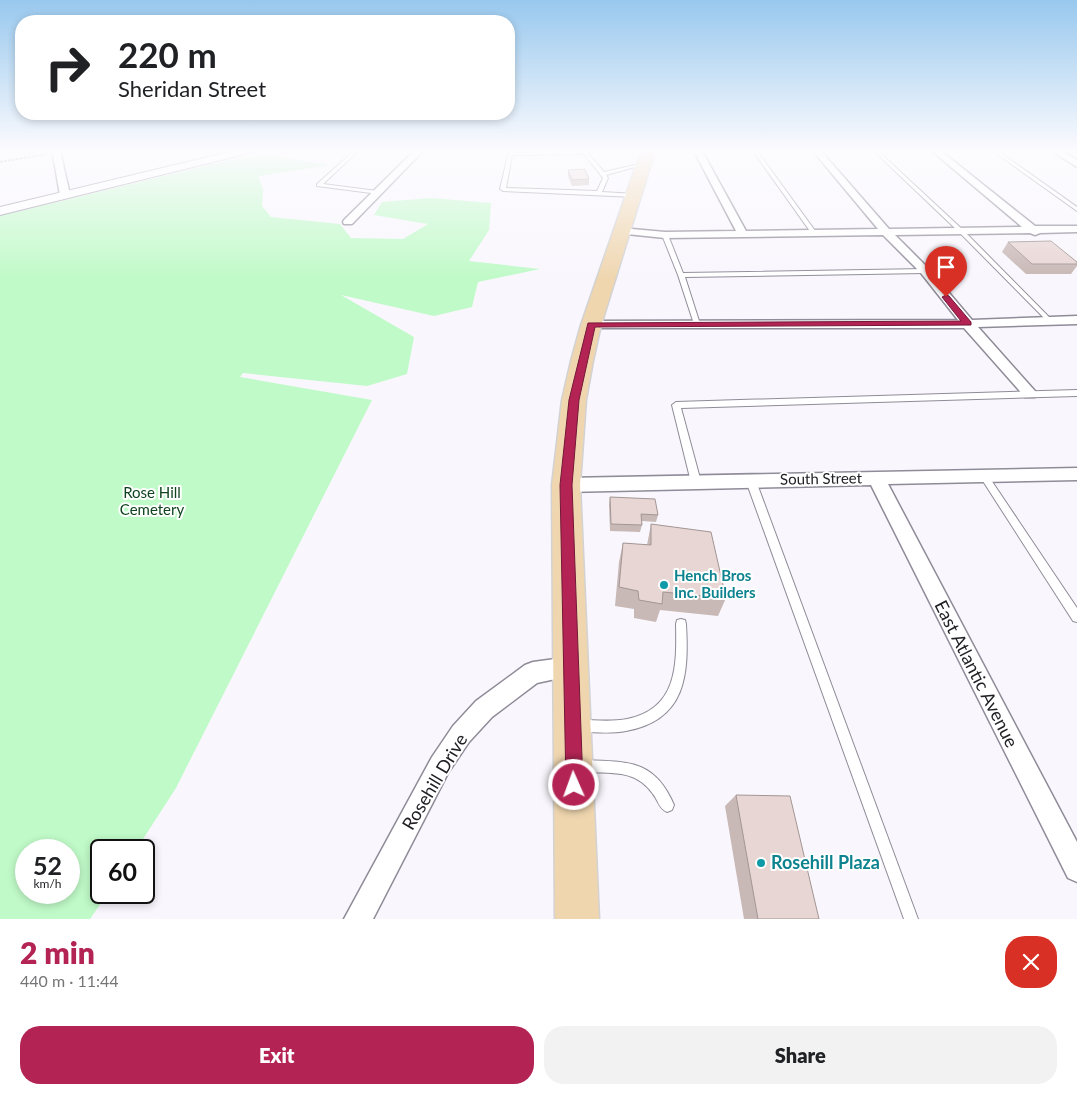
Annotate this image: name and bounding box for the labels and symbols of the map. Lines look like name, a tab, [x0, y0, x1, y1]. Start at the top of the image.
pin	[925, 246, 967, 297]
street label: South Street	[780, 468, 863, 488]
park label: Rose Hill Cemetery	[120, 483, 184, 518]
place label: Hench Bros Inc. Builders	[674, 566, 756, 601]
marker: Hench Bros Inc. Builders	[658, 579, 670, 591]
street label: East Atlantic Avenue	[930, 596, 1023, 751]
street label: Rosehill Drive	[397, 729, 472, 834]
position arrow	[547, 758, 599, 810]
speed limit sign: 60	[90, 839, 155, 904]
place label: Rosehill Plaza	[771, 851, 880, 873]
marker: Rosehill Plaza	[755, 857, 767, 869]

